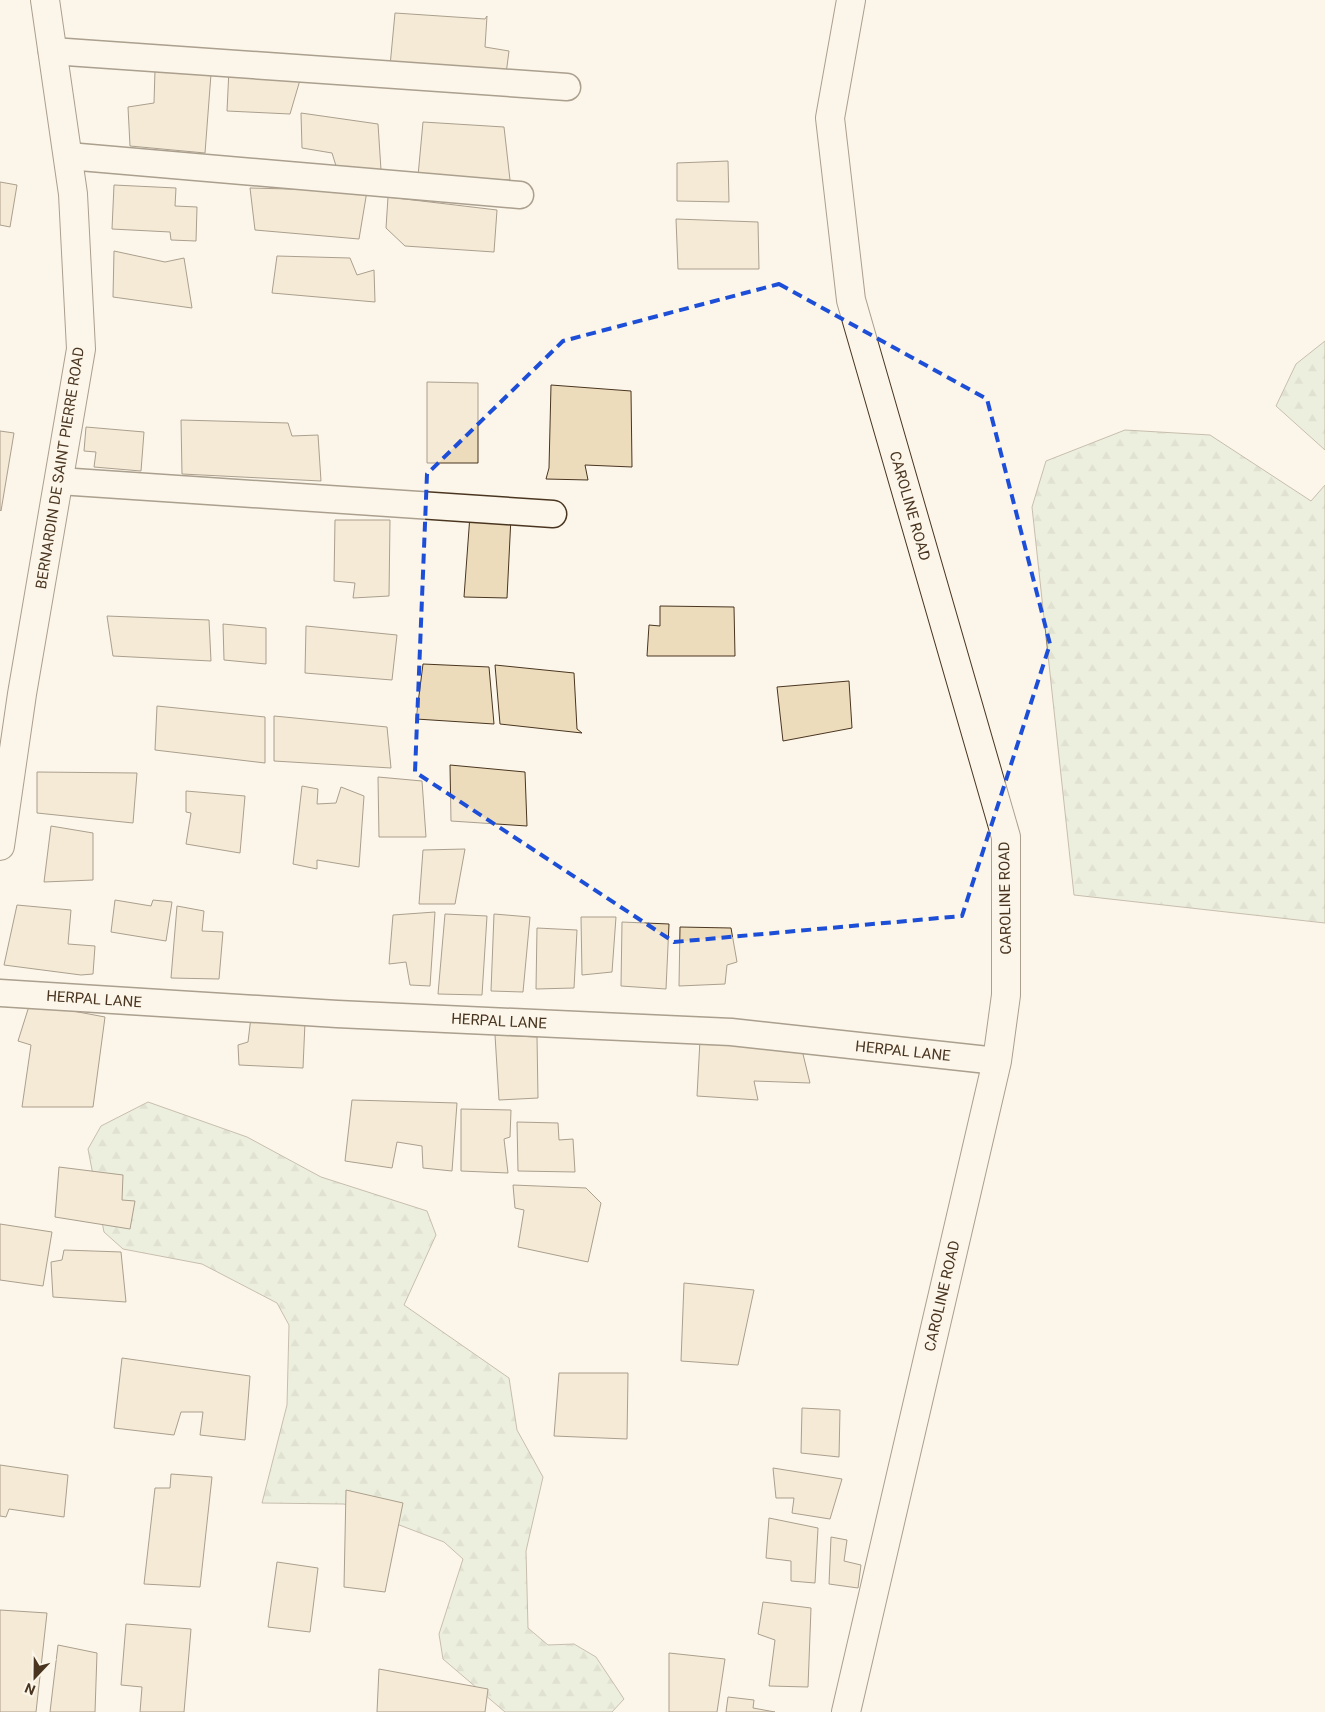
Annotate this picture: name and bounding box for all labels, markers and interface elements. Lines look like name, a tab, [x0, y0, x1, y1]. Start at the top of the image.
street label: BERNARDIN DE SAINT PIERRE ROAD	[32, 346, 88, 590]
street label: CAROLINE ROAD	[886, 449, 934, 563]
street label: CAROLINE ROAD	[995, 841, 1015, 955]
street label: HERPAL LANE	[46, 987, 143, 1011]
street label: HERPAL LANE	[451, 1010, 548, 1033]
street label: HERPAL LANE	[854, 1037, 952, 1065]
street label: CAROLINE ROAD	[920, 1239, 964, 1353]
north arrow	[10, 1652, 60, 1702]
text: N	[23, 1680, 38, 1698]

